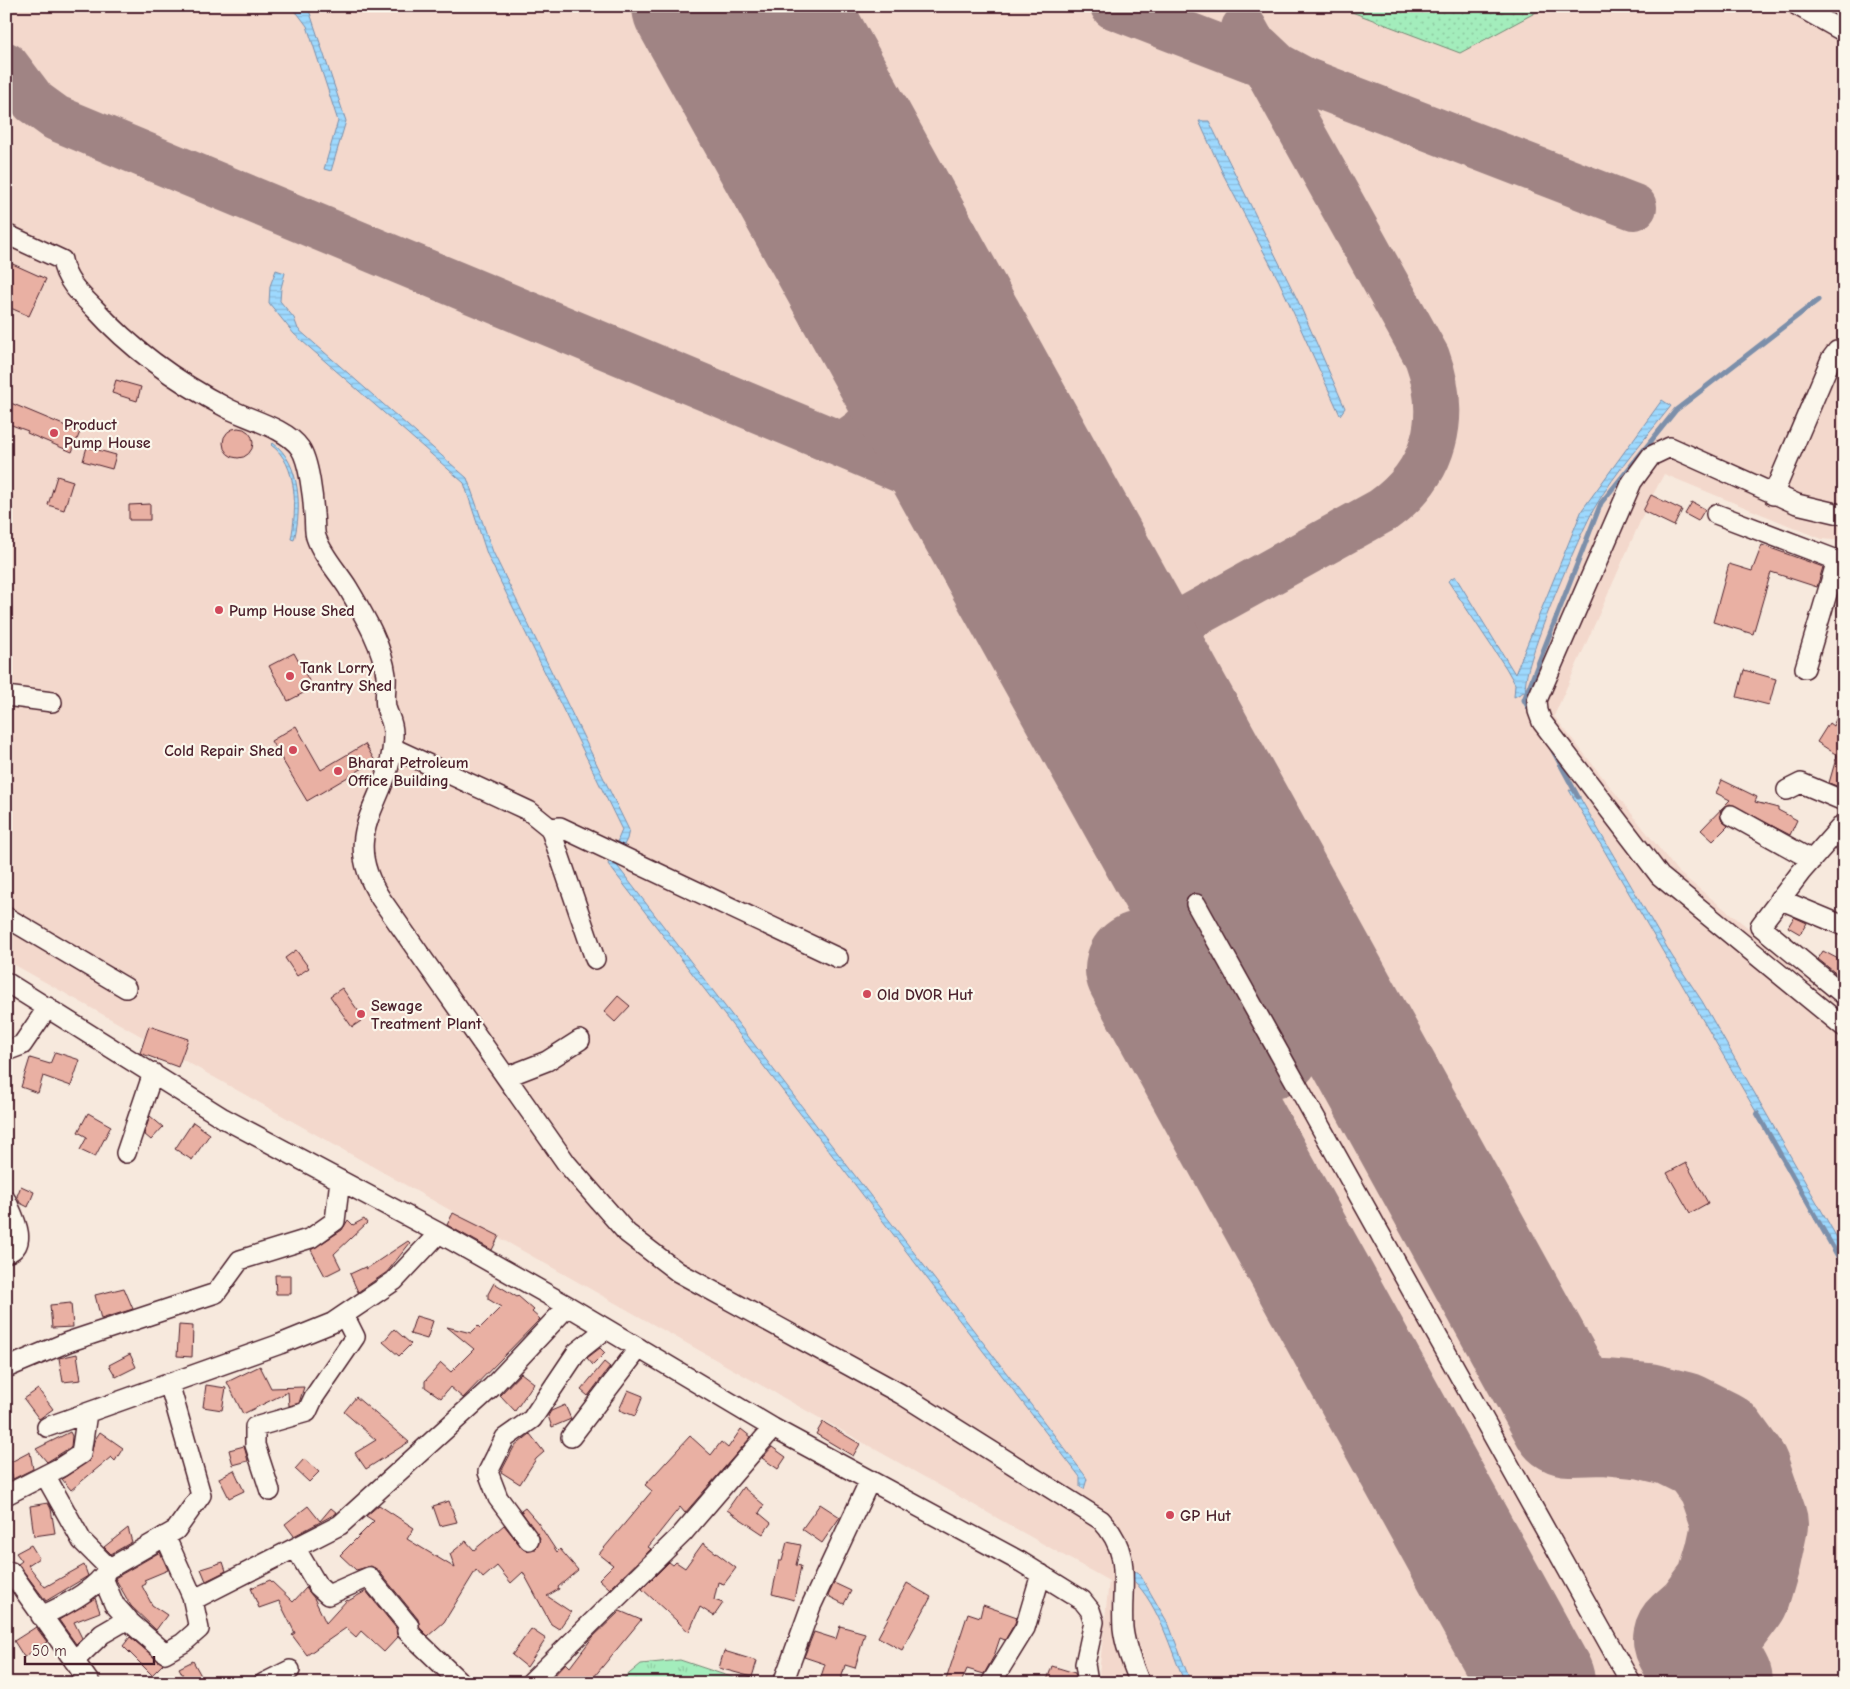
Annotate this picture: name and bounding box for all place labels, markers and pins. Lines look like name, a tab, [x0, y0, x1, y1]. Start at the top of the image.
place label: Product Pump House	[64, 416, 151, 452]
marker: Product Pump House	[48, 427, 60, 439]
place label: Pump House Shed	[229, 602, 355, 620]
marker: Pump House Shed	[213, 604, 225, 616]
place label: Tank Lorry Grantry Shed	[300, 659, 392, 695]
marker: Tank Lorry Grantry Shed	[284, 670, 296, 682]
place label: Cold Repair Shed	[164, 742, 283, 760]
marker: Cold Repair Shed	[287, 744, 299, 756]
place label: Bharat Petroleum Office Building	[348, 754, 469, 790]
marker: Bharat Petroleum Office Building	[332, 765, 344, 777]
place label: Old DVOR Hut	[877, 986, 974, 1004]
marker: Old DVOR Hut	[861, 988, 873, 1000]
place label: Sewage Treatment Plant	[371, 997, 482, 1033]
marker: Sewage Treatment Plant	[355, 1008, 367, 1020]
place label: GP Hut	[1180, 1507, 1232, 1525]
marker: GP Hut	[1164, 1509, 1176, 1521]

